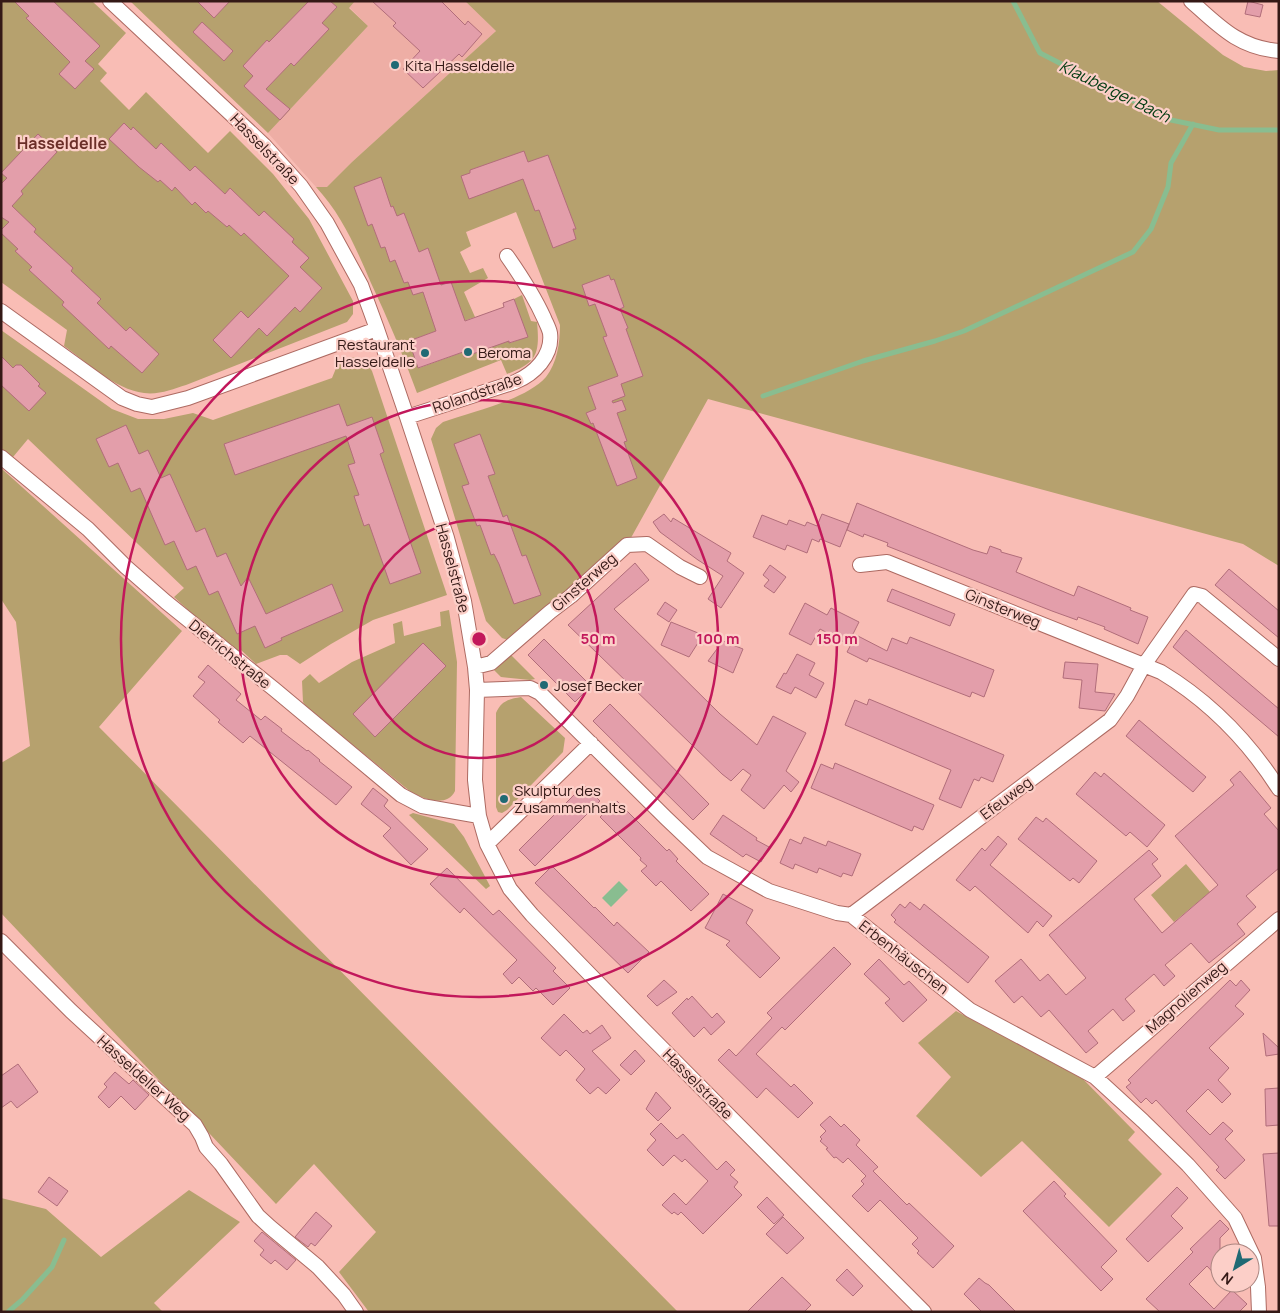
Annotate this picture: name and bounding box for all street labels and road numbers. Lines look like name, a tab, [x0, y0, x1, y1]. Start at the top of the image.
street label: Hasselstraße	[226, 109, 305, 189]
street label: Rolandstraße	[430, 368, 525, 418]
street label: Hasselstraße	[431, 521, 475, 615]
street label: Ginsterweg	[547, 548, 621, 616]
street label: Ginsterweg	[962, 583, 1044, 633]
street label: Dietrichstraße	[185, 615, 275, 694]
street label: Efeuweg	[976, 772, 1036, 824]
street label: Erbenhäuschen	[855, 915, 953, 999]
street label: Magnolienweg	[1141, 956, 1231, 1038]
street label: Hasseldeller Weg	[93, 1030, 195, 1126]
street label: Hasselstraße	[658, 1044, 738, 1124]

